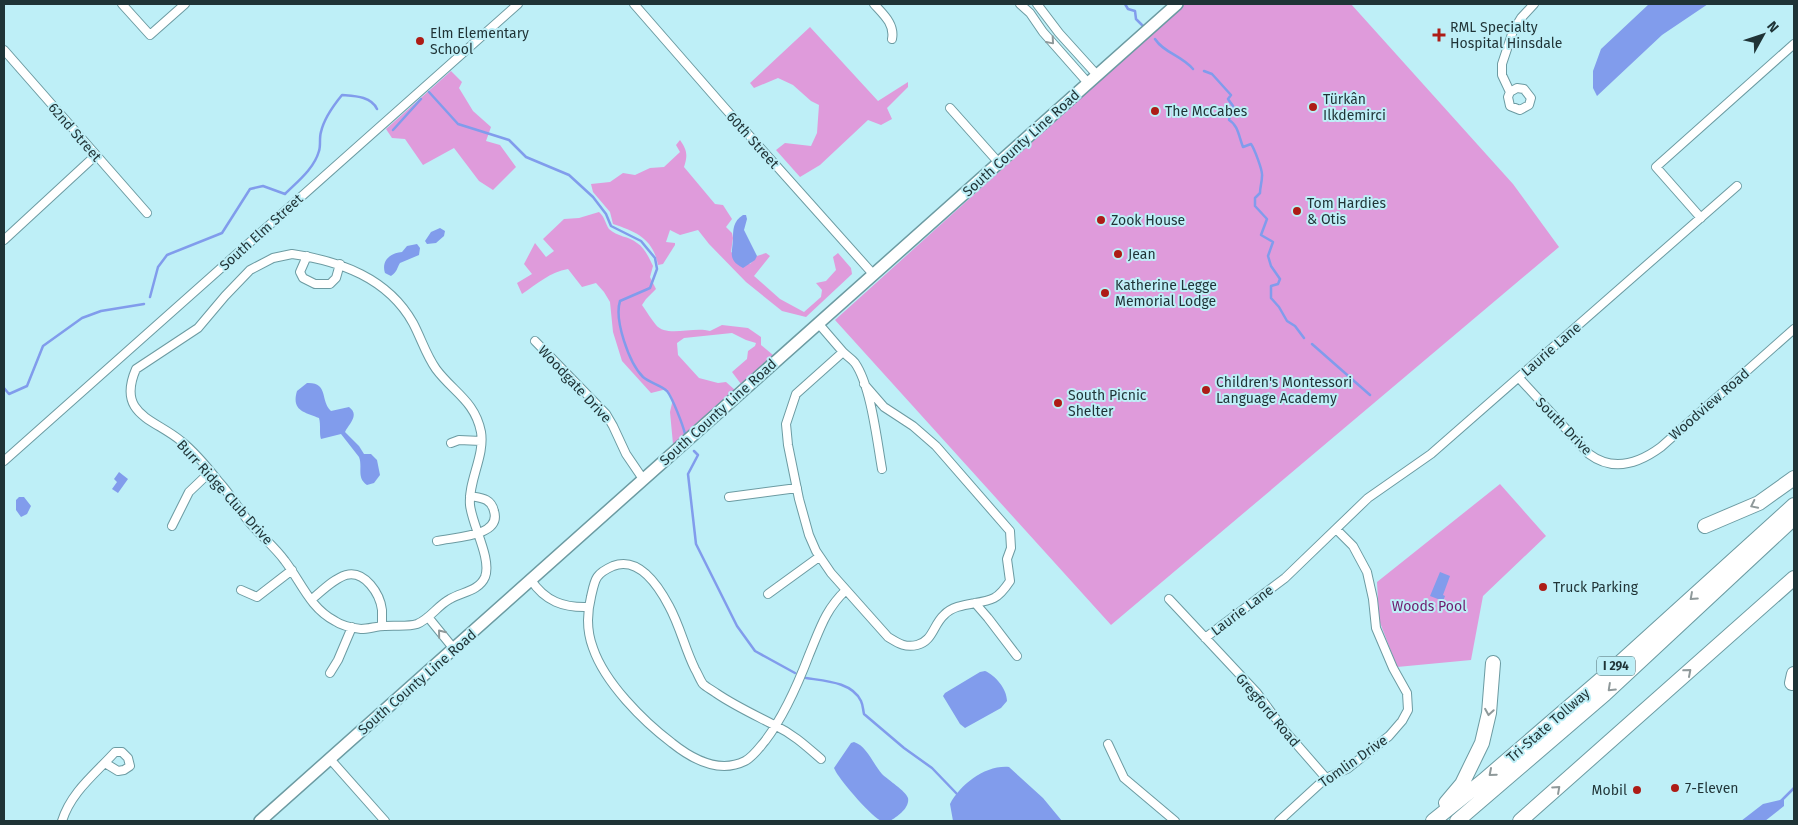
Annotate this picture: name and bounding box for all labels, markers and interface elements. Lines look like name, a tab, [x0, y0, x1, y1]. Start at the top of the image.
north arrow	[1738, 10, 1788, 60]
text: N	[1763, 18, 1782, 36]
place label: RML Specialty Hospital Hinsdale	[1450, 19, 1562, 52]
place label: Elm Elementary School	[430, 25, 529, 58]
marker: RML Specialty Hospital Hinsdale	[1432, 28, 1446, 42]
marker: Elm Elementary School	[414, 35, 426, 47]
one-way arrow	[1045, 35, 1054, 44]
street label: South County Line Road	[959, 86, 1083, 200]
place label: Türkân Ilkdemirci	[1323, 91, 1386, 124]
street label: 62nd Street	[44, 99, 105, 166]
marker: Türkân Ilkdemirci	[1307, 101, 1319, 113]
place label: The McCabes	[1165, 103, 1248, 120]
marker: The McCabes	[1149, 105, 1161, 117]
street label: 60th Street	[723, 109, 783, 173]
street label: South Elm Street	[216, 190, 307, 274]
place label: Tom Hardies & Otis	[1307, 195, 1386, 228]
marker: Tom Hardies & Otis	[1291, 205, 1303, 217]
place label: Zook House	[1111, 212, 1185, 229]
marker: Zook House	[1095, 214, 1107, 226]
place label: Jean	[1128, 246, 1156, 263]
marker: Jean	[1112, 248, 1124, 260]
place label: Katherine Legge Memorial Lodge	[1115, 277, 1217, 310]
marker: Katherine Legge Memorial Lodge	[1099, 287, 1111, 299]
street label: Laurie Lane	[1518, 319, 1585, 380]
street label: Woodgate Drive	[534, 342, 615, 427]
street label: South County Line Road	[656, 355, 780, 469]
street label: Woodview Road	[1666, 365, 1753, 444]
place label: Children's Montessori Language Academy	[1216, 374, 1352, 407]
marker: Children's Montessori Language Academy	[1200, 384, 1212, 396]
place label: South Picnic Shelter	[1068, 387, 1147, 420]
street label: South Drive	[1532, 394, 1595, 459]
marker: South Picnic Shelter	[1052, 397, 1064, 409]
street label: Burr Ridge Club Drive	[173, 436, 276, 548]
one-way arrow	[1750, 499, 1759, 509]
place label: Truck Parking	[1553, 579, 1639, 596]
street label: Laurie Lane	[1208, 581, 1277, 639]
marker: Truck Parking	[1537, 581, 1549, 593]
one-way arrow	[1690, 591, 1699, 600]
park label: Woods Pool	[1392, 598, 1466, 615]
street label: South County Line Road	[355, 626, 480, 738]
one-way arrow	[439, 630, 447, 639]
road number: I 294	[1597, 656, 1635, 676]
one-way arrow	[1682, 669, 1691, 678]
street label: Gregford Road	[1232, 670, 1303, 751]
one-way arrow	[1607, 682, 1616, 691]
street label: Tri-State Tollway	[1503, 685, 1593, 766]
one-way arrow	[1484, 707, 1494, 716]
street label: Tomlin Drive	[1316, 732, 1391, 791]
one-way arrow	[1489, 767, 1498, 776]
place label: 7-Eleven	[1685, 780, 1739, 797]
place label: Mobil	[1592, 782, 1627, 799]
marker: 7-Eleven	[1669, 782, 1681, 794]
marker: Mobil	[1631, 784, 1643, 796]
one-way arrow	[1551, 786, 1560, 795]

